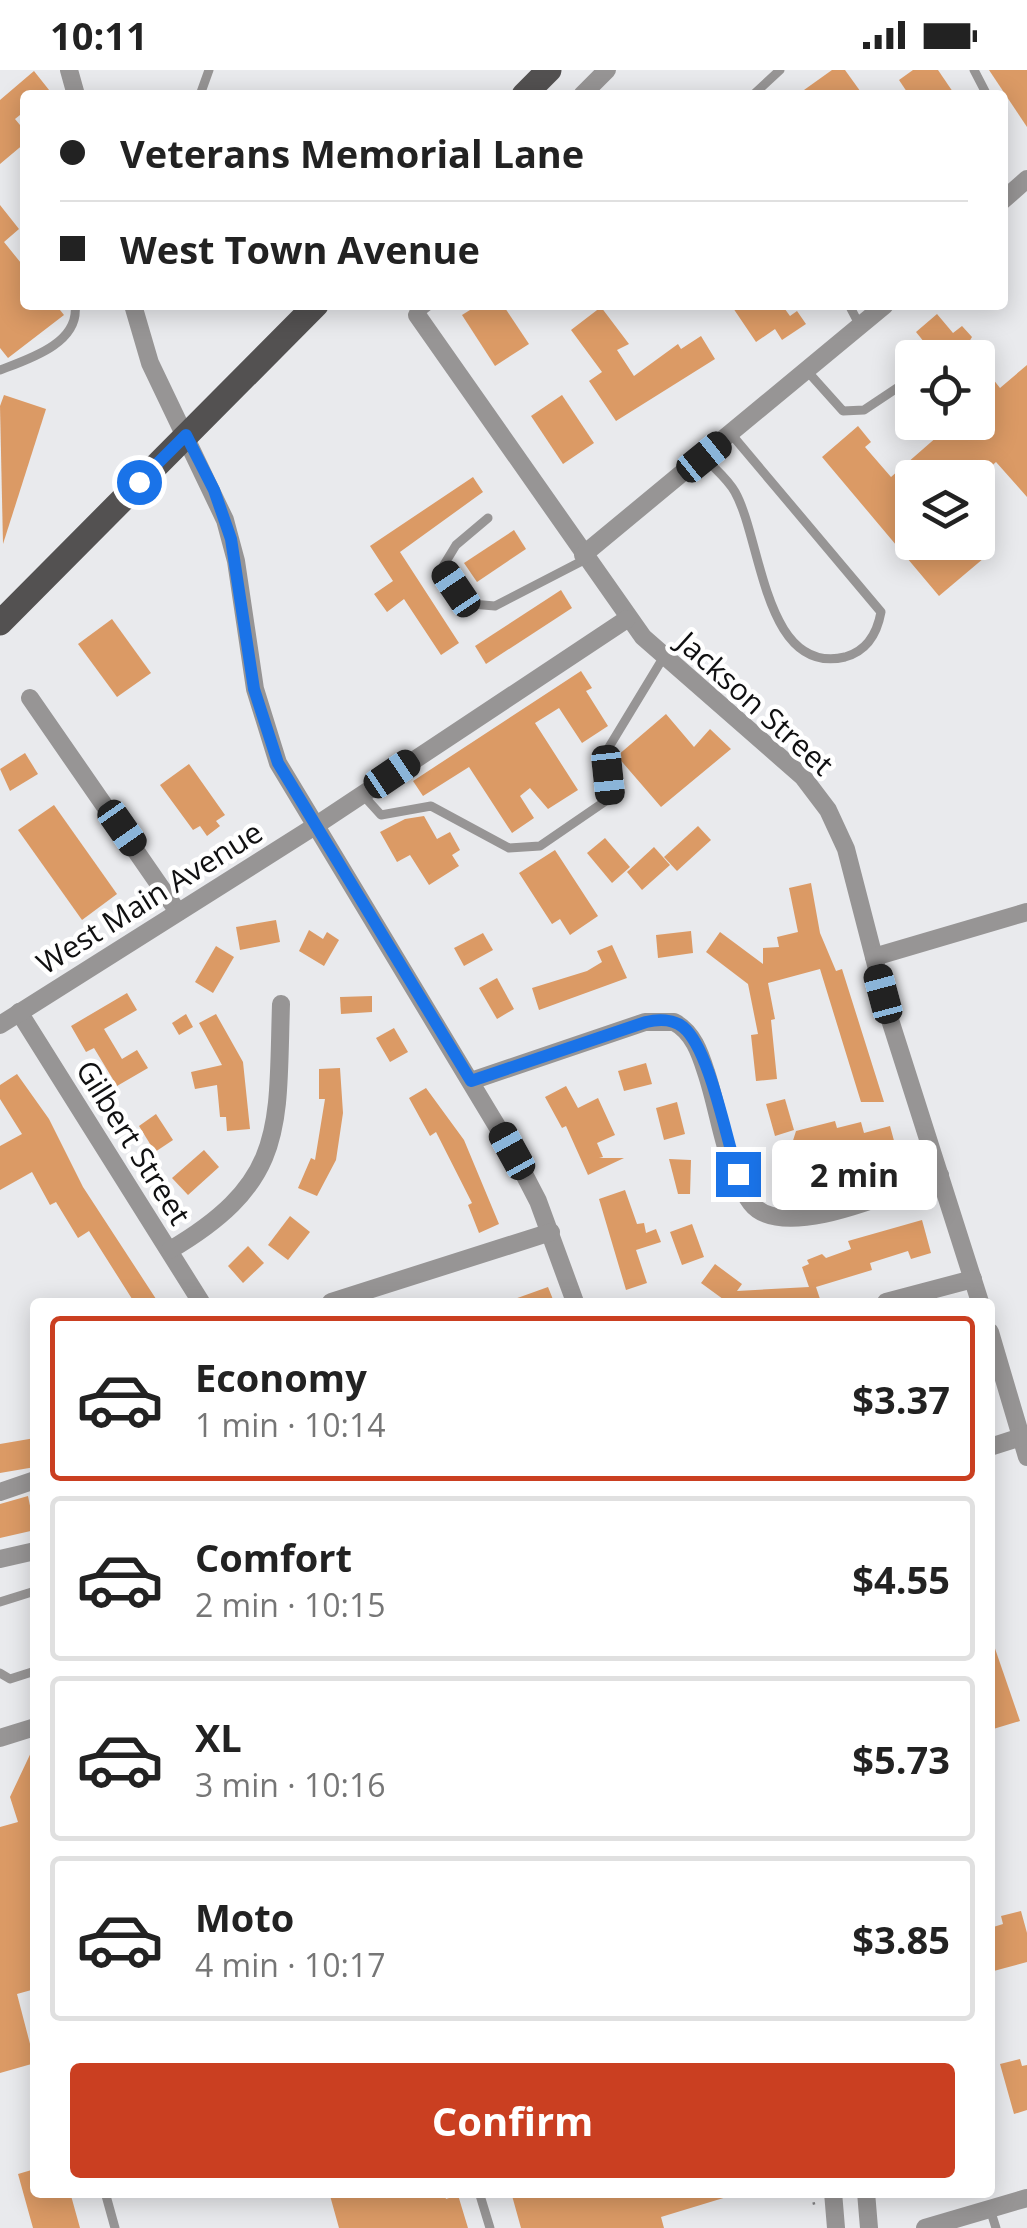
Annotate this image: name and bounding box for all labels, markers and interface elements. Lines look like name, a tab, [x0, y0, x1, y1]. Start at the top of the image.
text: 10:11	[50, 9, 148, 61]
text: Veterans Memorial Lane	[120, 127, 584, 179]
text: West Town Avenue	[120, 223, 480, 275]
map controls	[895, 340, 995, 560]
button: locate	[895, 340, 995, 440]
car	[671, 426, 737, 488]
route start	[117, 460, 162, 505]
button: layers	[895, 460, 995, 560]
car	[427, 556, 485, 622]
street label: Jackson Street	[667, 620, 843, 784]
car	[590, 744, 626, 806]
car	[359, 745, 425, 803]
car	[93, 795, 151, 861]
street label: West Main Avenue	[28, 811, 270, 983]
car	[861, 961, 905, 1027]
street label: Gilbert Street	[67, 1052, 201, 1232]
car	[484, 1117, 540, 1185]
callout: 2 min	[773, 1139, 938, 1209]
route end	[716, 1152, 761, 1197]
text: 2 min	[810, 1153, 899, 1196]
text: Economy	[195, 1351, 367, 1403]
icon: car	[75, 1354, 165, 1444]
text: $3.37	[852, 1373, 950, 1425]
text: 1 min · 10:14	[195, 1403, 386, 1446]
text: Comfort	[195, 1531, 352, 1583]
icon: car	[75, 1534, 165, 1624]
text: $4.55	[852, 1553, 950, 1605]
text: 2 min · 10:15	[195, 1583, 386, 1626]
text: XL	[195, 1711, 242, 1763]
icon: car	[75, 1714, 165, 1804]
text: $5.73	[852, 1733, 950, 1785]
text: 3 min · 10:16	[195, 1763, 386, 1806]
text: Moto	[195, 1891, 294, 1943]
icon: car	[75, 1894, 165, 1984]
text: $3.85	[852, 1913, 950, 1965]
text: 4 min · 10:17	[195, 1943, 386, 1986]
button: Confirm	[70, 2063, 955, 2178]

